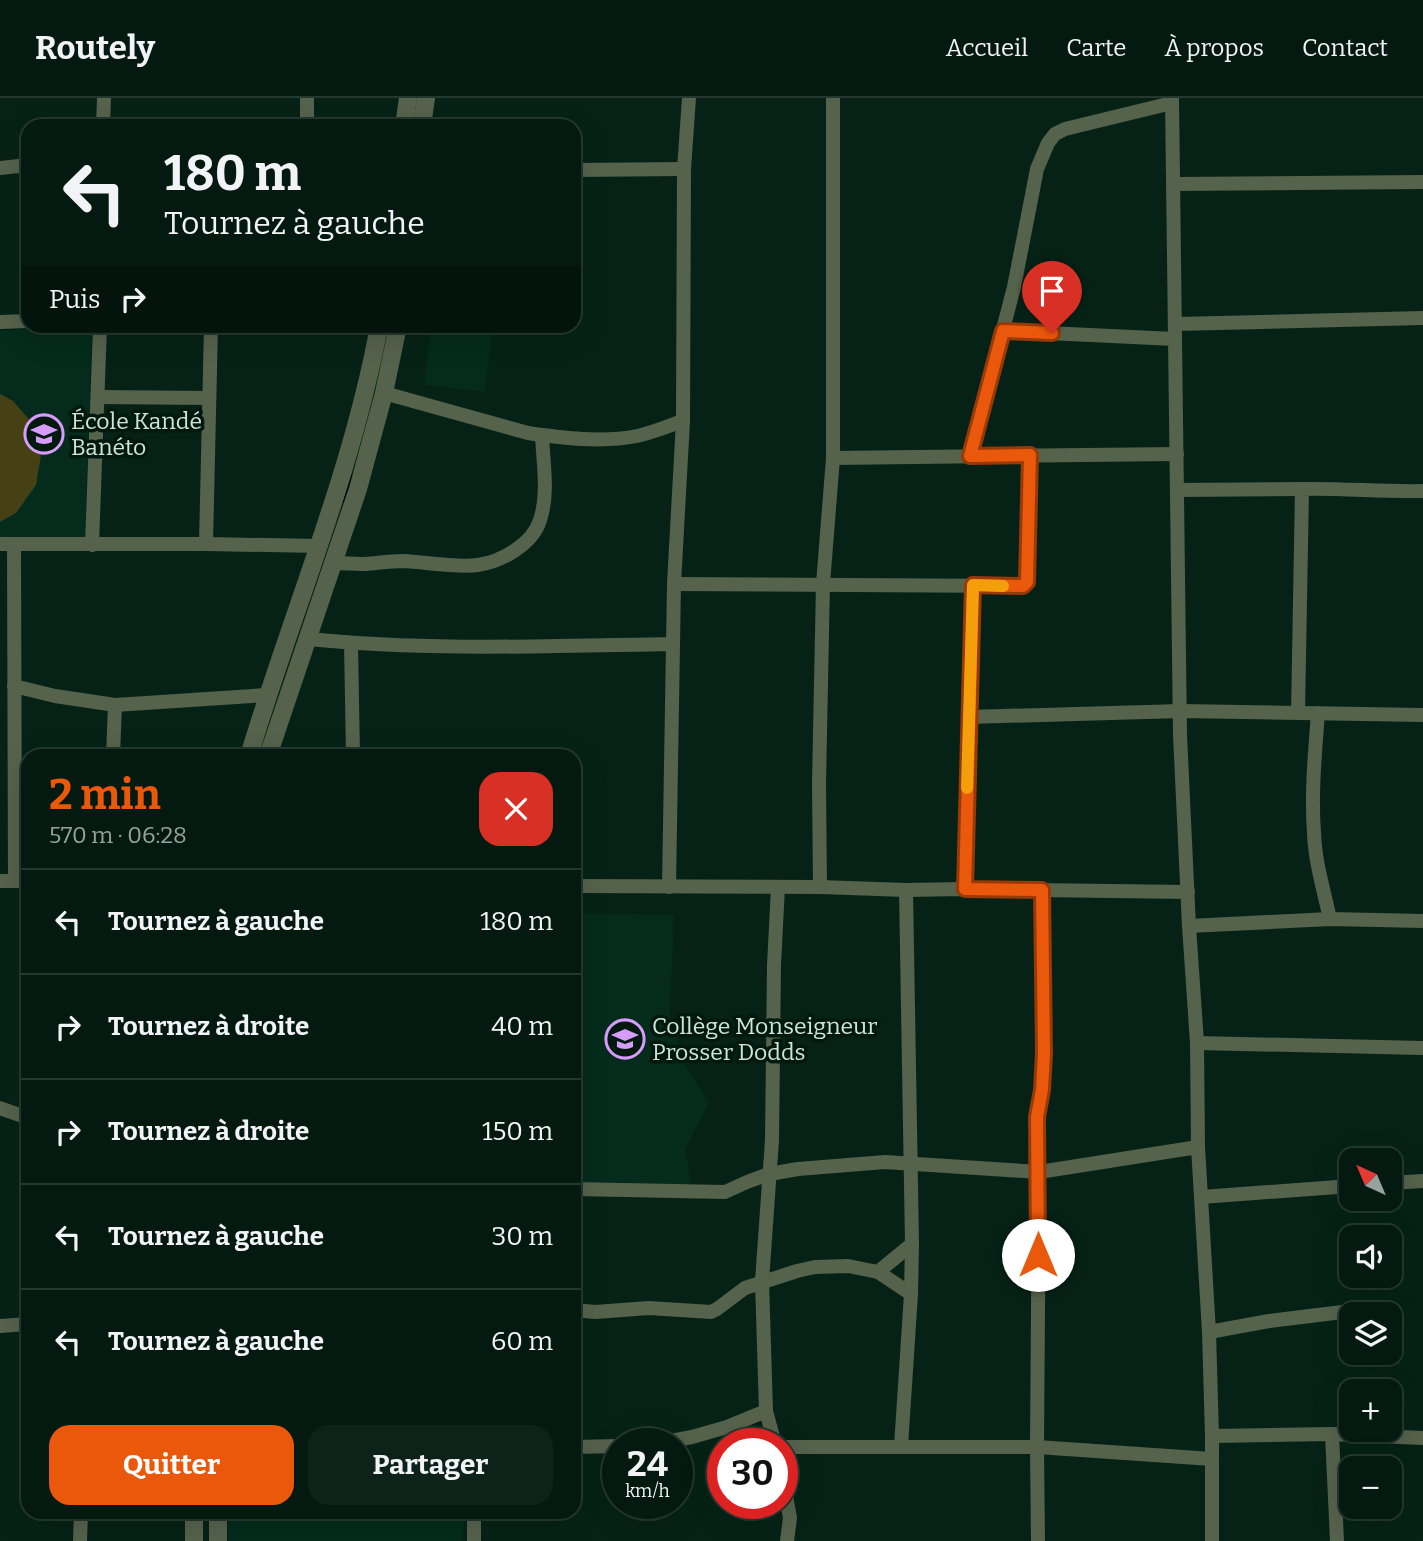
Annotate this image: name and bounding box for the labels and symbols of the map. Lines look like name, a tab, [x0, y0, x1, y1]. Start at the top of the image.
pin	[1022, 261, 1082, 333]
place label: École Kandé Banéto	[71, 407, 202, 461]
school or university icon: École Kandé Banéto	[23, 413, 65, 455]
place label: Collège Monseigneur Prosser Dodds	[652, 1012, 877, 1066]
school or university icon: Collège Monseigneur Prosser Dodds	[604, 1018, 646, 1060]
north arrow	[1339, 1148, 1402, 1211]
position arrow	[1001, 1218, 1075, 1292]
speed limit sign: 30	[707, 1428, 798, 1519]

